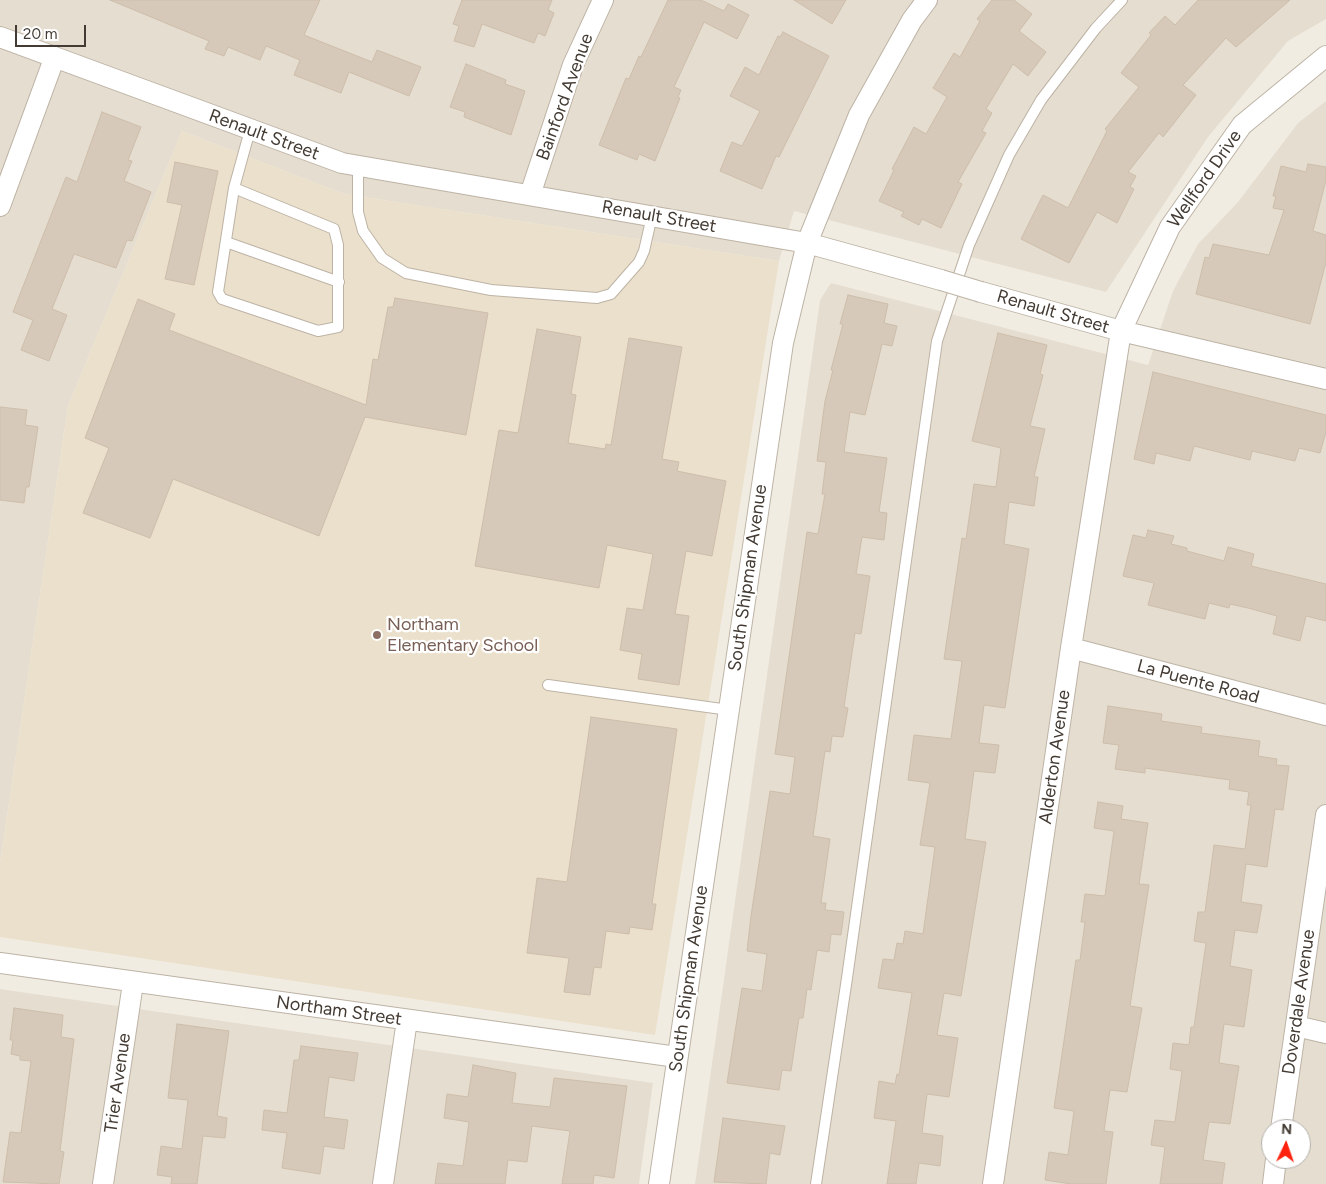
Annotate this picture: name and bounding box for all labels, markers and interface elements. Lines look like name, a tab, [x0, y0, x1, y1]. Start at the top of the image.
scale bar	[18, 15, 89, 47]
text: 20 m	[23, 25, 57, 43]
street label: Bainford Avenue	[532, 31, 598, 163]
street label: Renault Street	[206, 105, 322, 165]
street label: Wellford Drive	[1163, 126, 1247, 232]
street label: Renault Street	[600, 196, 718, 238]
street label: Renault Street	[994, 286, 1112, 338]
street label: South Shipman Avenue	[724, 483, 772, 673]
place label: Northam Elementary School	[387, 614, 538, 656]
marker: Northam Elementary School	[371, 629, 383, 641]
street label: La Puente Road	[1134, 655, 1262, 709]
street label: Alderton Avenue	[1035, 689, 1075, 825]
street label: South Shipman Avenue	[665, 884, 713, 1074]
street label: Doverdale Avenue	[1278, 928, 1320, 1076]
street label: Northam Street	[275, 991, 403, 1031]
street label: Trier Avenue	[100, 1032, 136, 1134]
north arrow	[1261, 1119, 1311, 1169]
text: N	[1281, 1121, 1293, 1138]

